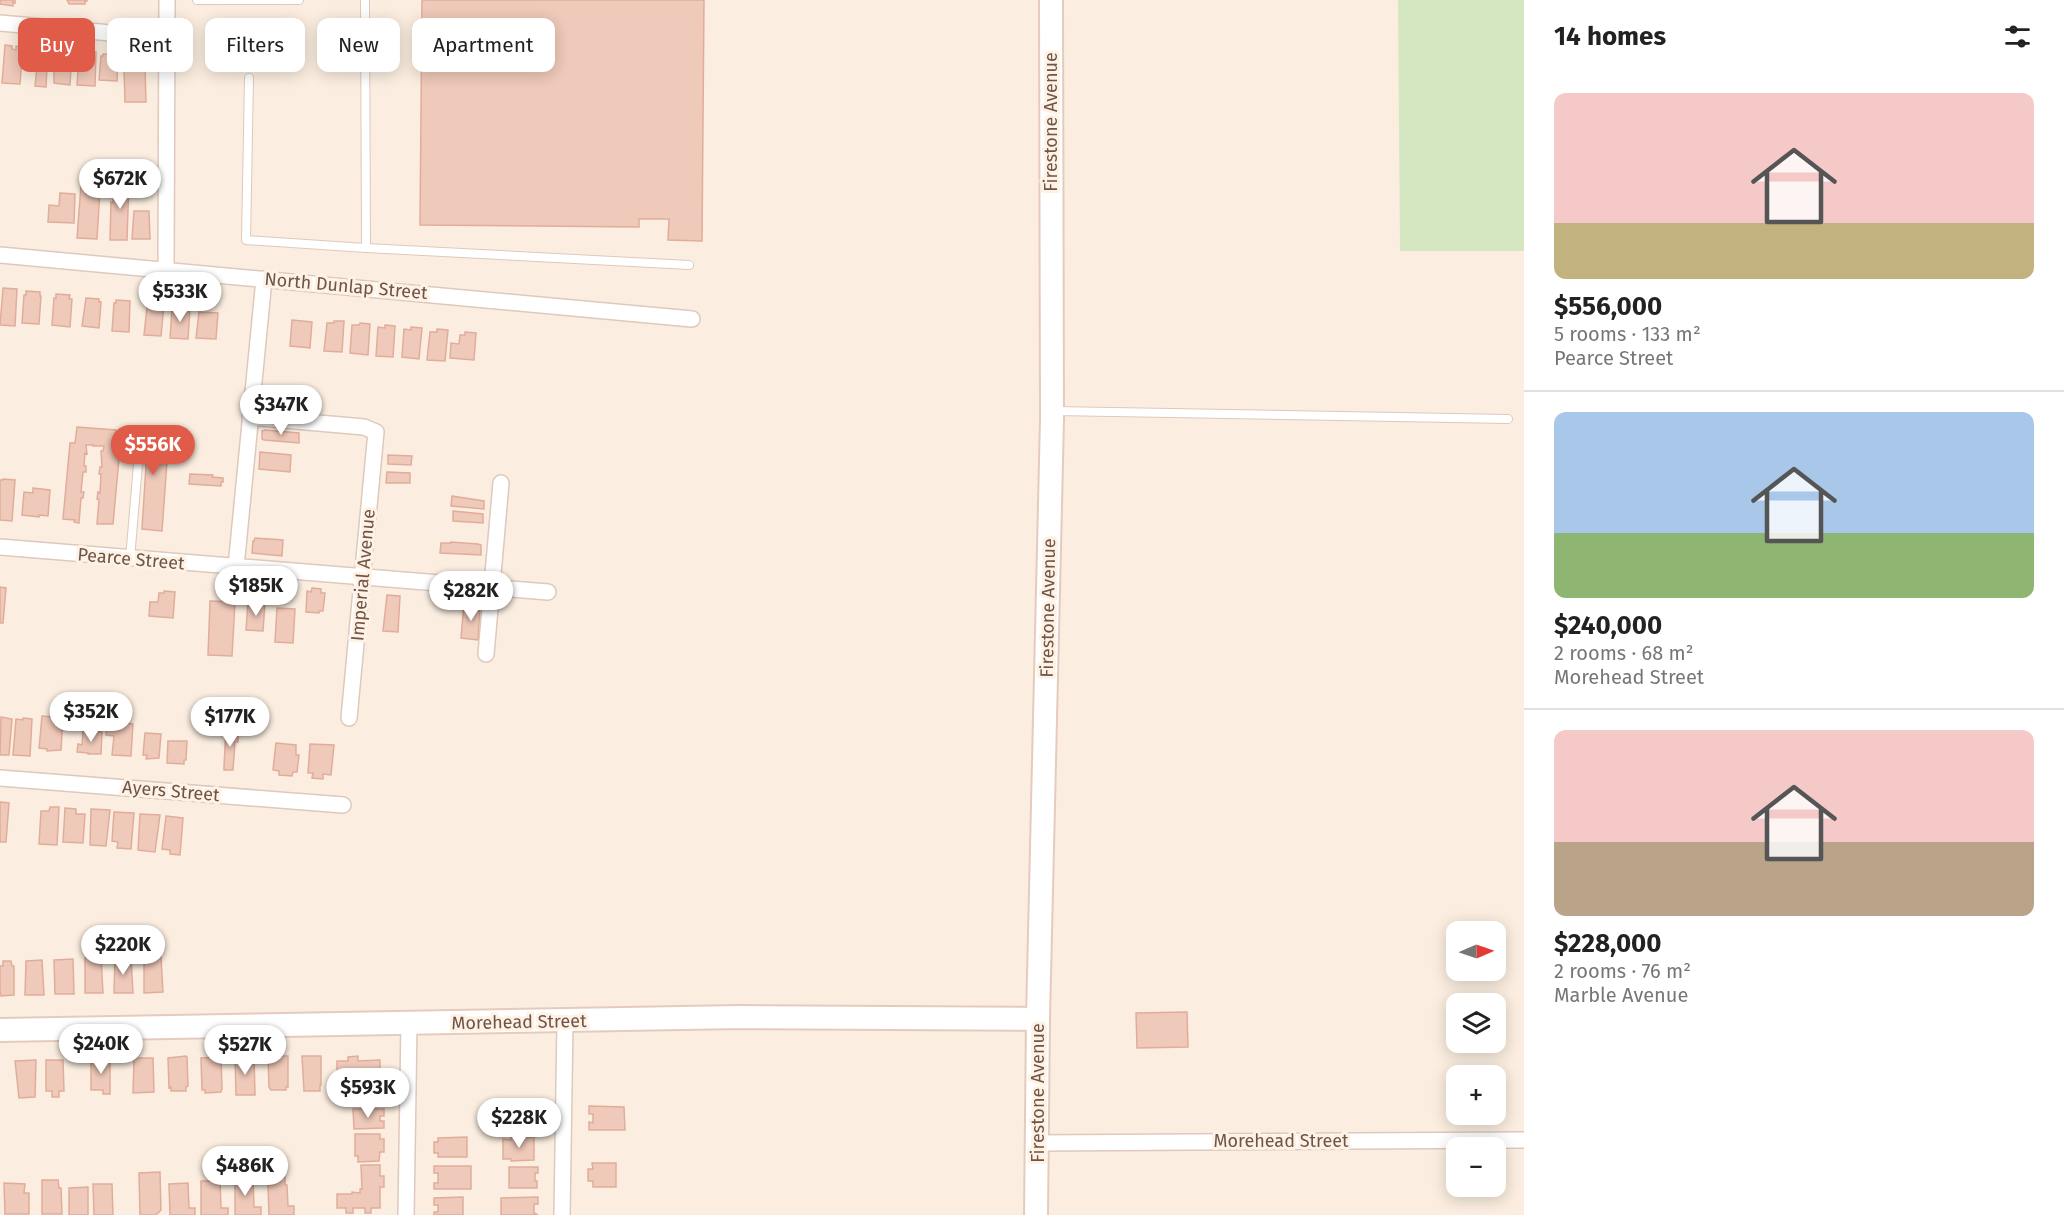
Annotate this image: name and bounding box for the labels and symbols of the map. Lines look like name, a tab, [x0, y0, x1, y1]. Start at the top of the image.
street label: Firestone Avenue	[1040, 52, 1062, 192]
pin: $672K	[78, 159, 162, 210]
street label: North Dunlap Street	[264, 268, 429, 304]
pin: $533K	[138, 272, 222, 323]
pin: $347K	[239, 385, 323, 436]
pin: $556K	[111, 425, 195, 476]
street label: Imperial Avenue	[346, 508, 380, 642]
street label: Firestone Avenue	[1036, 538, 1060, 678]
street label: Pearce Street	[77, 543, 186, 575]
pin: $185K	[214, 566, 298, 617]
pin: $282K	[429, 571, 513, 622]
pin: $352K	[49, 692, 133, 743]
pin: $177K	[188, 697, 272, 748]
street label: Ayers Street	[121, 776, 221, 806]
north arrow	[1446, 921, 1506, 981]
pin: $220K	[81, 925, 165, 976]
street label: Morehead Street	[451, 1010, 587, 1034]
street label: Firestone Avenue	[1027, 1023, 1049, 1163]
pin: $240K	[59, 1024, 143, 1075]
pin: $527K	[203, 1025, 287, 1076]
pin: $593K	[326, 1068, 410, 1119]
pin: $228K	[477, 1098, 561, 1149]
street label: Morehead Street	[1213, 1130, 1349, 1152]
pin: $486K	[203, 1146, 287, 1197]

